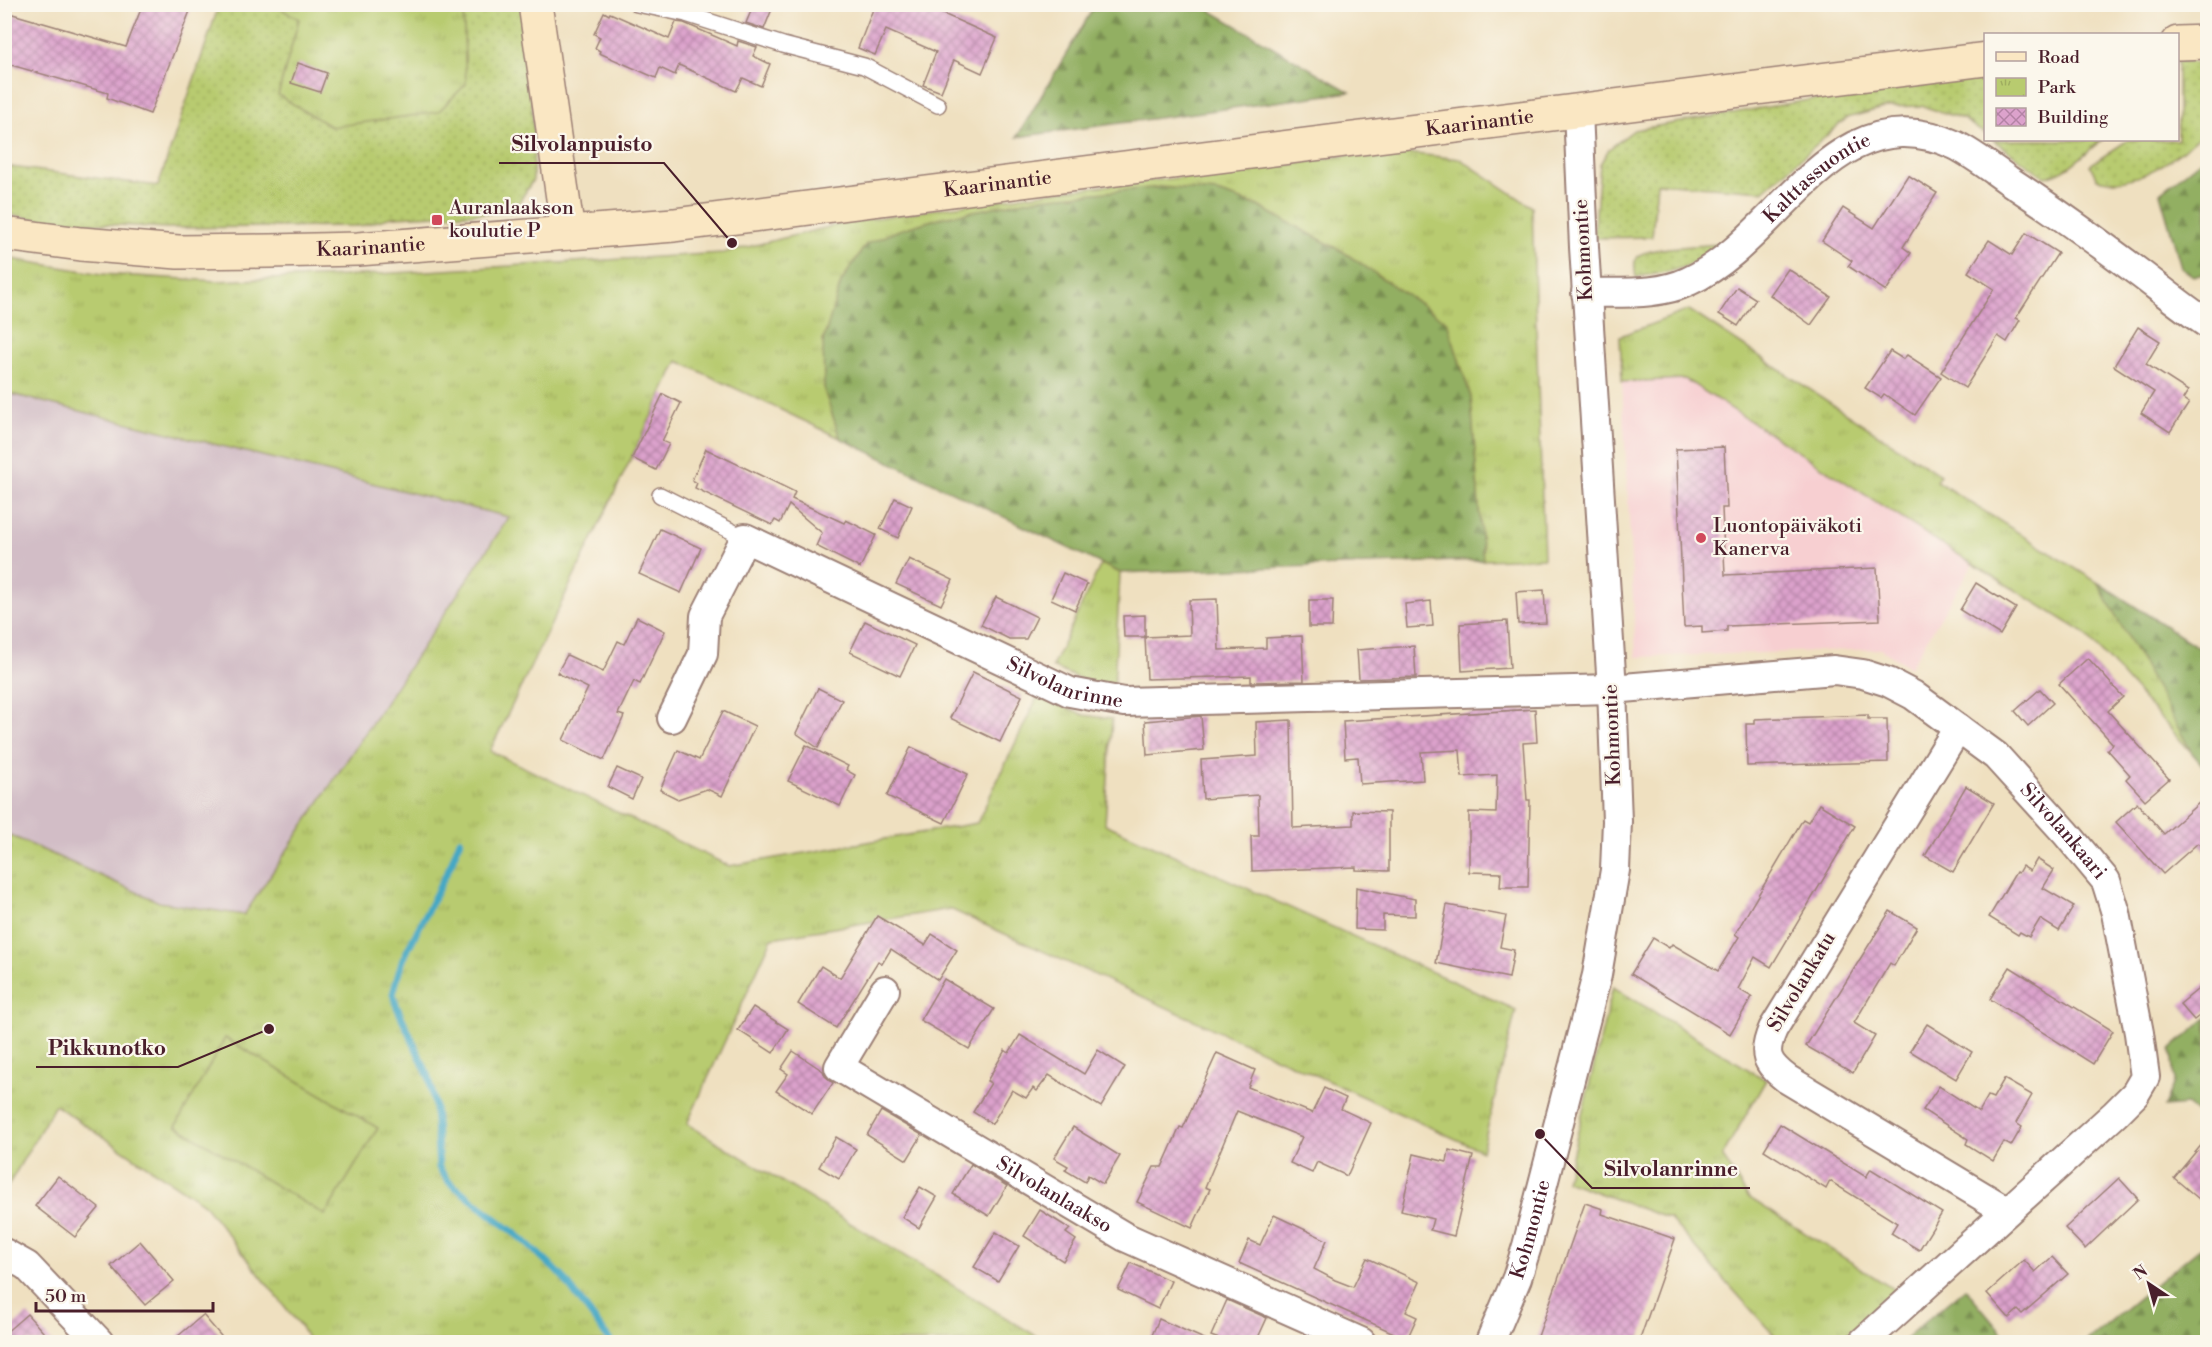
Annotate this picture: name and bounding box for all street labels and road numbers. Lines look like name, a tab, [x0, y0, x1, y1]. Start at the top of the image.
street label: Kaarinantie	[1424, 104, 1535, 142]
street label: Kalttassuontie	[1758, 127, 1874, 229]
street label: Kaarinantie	[942, 165, 1053, 203]
street label: Kohmontie	[1569, 198, 1599, 302]
street label: Kaarinantie	[316, 231, 426, 262]
street label: Silvolanrinne	[1003, 651, 1125, 714]
street label: Kohmontie	[1599, 684, 1627, 786]
street label: Silvolankaari	[2014, 778, 2112, 885]
street label: Silvolankatu	[1762, 927, 1842, 1037]
street label: Silvolanlaakso	[992, 1151, 1117, 1239]
street label: Kohmontie	[1505, 1177, 1556, 1282]

